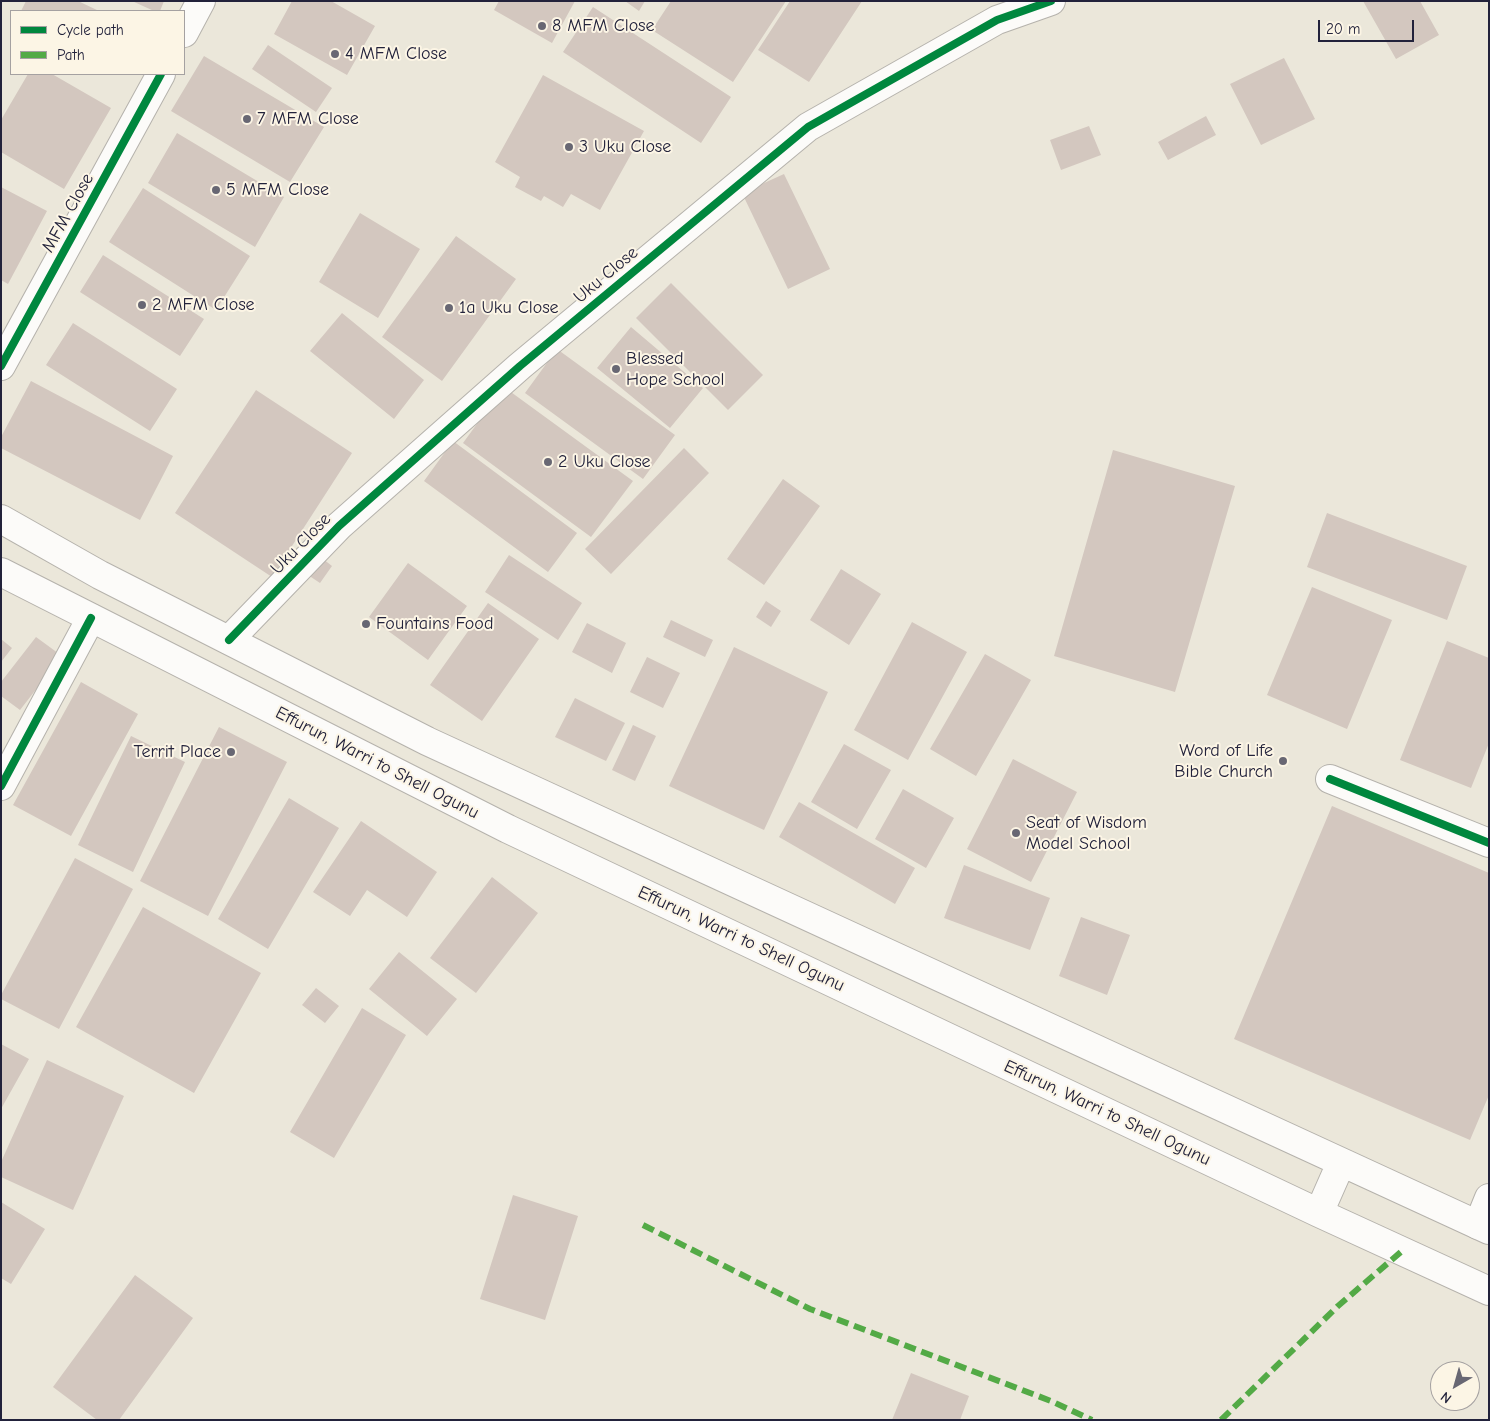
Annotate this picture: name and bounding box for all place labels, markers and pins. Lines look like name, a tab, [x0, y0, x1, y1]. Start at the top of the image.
place label: 8 MFM Close	[552, 15, 654, 37]
marker: 8 MFM Close	[536, 20, 548, 32]
place label: 4 MFM Close	[345, 43, 447, 65]
marker: 4 MFM Close	[329, 48, 341, 60]
place label: 7 MFM Close	[257, 108, 359, 130]
marker: 7 MFM Close	[241, 113, 253, 125]
place label: 3 Uku Close	[579, 136, 671, 158]
marker: 3 Uku Close	[563, 141, 575, 153]
place label: 5 MFM Close	[226, 179, 329, 201]
marker: 5 MFM Close	[210, 184, 222, 196]
place label: 2 MFM Close	[152, 294, 255, 316]
place label: 1a Uku Close	[459, 297, 559, 319]
marker: 2 MFM Close	[136, 299, 148, 311]
marker: 1a Uku Close	[443, 302, 455, 314]
place label: Blessed Hope School	[626, 348, 724, 390]
marker: Blessed Hope School	[610, 363, 622, 375]
place label: 2 Uku Close	[558, 451, 651, 473]
marker: 2 Uku Close	[542, 456, 554, 468]
place label: Fountains Food	[376, 613, 493, 635]
marker: Fountains Food	[360, 618, 372, 630]
place label: Word of Life Bible Church	[1174, 740, 1273, 782]
place label: Territ Place	[133, 741, 221, 763]
marker: Territ Place	[225, 746, 237, 758]
marker: Word of Life Bible Church	[1277, 755, 1289, 767]
place label: Seat of Wisdom Model School	[1026, 812, 1147, 854]
marker: Seat of Wisdom Model School	[1010, 827, 1022, 839]

